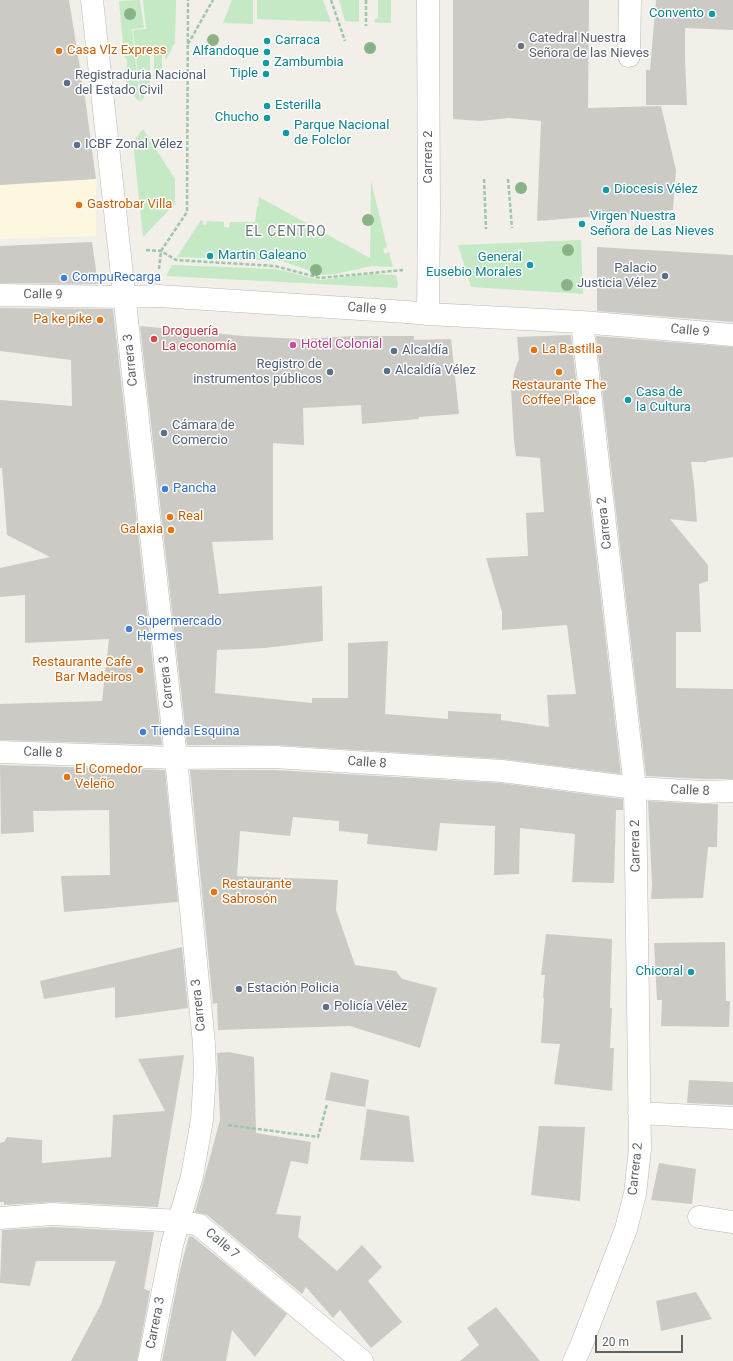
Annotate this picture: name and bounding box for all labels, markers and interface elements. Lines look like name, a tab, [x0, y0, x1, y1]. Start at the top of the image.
place label: Convento	[649, 6, 704, 22]
marker: Convento	[707, 9, 717, 19]
place label: Catedral Nuestra Señora de las Nieves	[529, 31, 649, 62]
place label: Carraca	[275, 33, 320, 49]
marker: Carraca	[262, 36, 272, 46]
marker: Catedral Nuestra Señora de las Nieves	[516, 41, 526, 51]
place label: Casa Vlz Express	[67, 43, 166, 59]
place label: Alfandoque	[192, 44, 259, 60]
marker: Casa Vlz Express	[54, 46, 64, 56]
marker: Alfandoque	[262, 47, 272, 57]
place label: Zambumbia	[274, 55, 344, 71]
marker: Zambumbia	[261, 58, 271, 68]
place label: Tiple	[230, 66, 258, 82]
place label: Registraduria Nacional del Estado Civil	[75, 68, 206, 99]
marker: Tiple	[261, 69, 271, 79]
marker: Registraduria Nacional del Estado Civil	[62, 78, 72, 88]
place label: Esterilla	[275, 98, 321, 114]
marker: Esterilla	[262, 101, 272, 111]
place label: Chucho	[215, 110, 259, 126]
marker: Chucho	[262, 113, 272, 123]
place label: Parque Nacional de Folclor	[294, 118, 389, 149]
marker: Parque Nacional de Folclor	[281, 128, 291, 138]
street label: Carrera 2	[421, 131, 437, 183]
place label: ICBF Zonal Vélez	[85, 137, 183, 153]
marker: ICBF Zonal Vélez	[72, 140, 82, 150]
place label: Diocesis Vélez	[614, 182, 698, 198]
marker: Diocesis Vélez	[601, 185, 611, 195]
place label: Gastrobar Villa	[87, 197, 172, 213]
marker: Gastrobar Villa	[74, 200, 84, 210]
place label: Virgen Nuestra Señora de Las Nieves	[590, 209, 714, 240]
marker: Virgen Nuestra Señora de Las Nieves	[577, 219, 587, 229]
district label: EL CENTRO	[245, 224, 327, 240]
place label: Martin Galeano	[218, 248, 307, 264]
place label: General Eusebio Morales	[426, 250, 522, 281]
marker: Martin Galeano	[205, 251, 215, 261]
marker: General Eusebio Morales	[525, 260, 535, 270]
place label: Palacio Justicia Vélez	[577, 261, 657, 292]
place label: CompuRecarga	[72, 270, 161, 286]
marker: Palacio Justicia Vélez	[660, 271, 670, 281]
marker: CompuRecarga	[59, 273, 69, 283]
street label: Calle 9	[23, 287, 63, 303]
street label: Calle 9	[347, 300, 387, 318]
place label: Pa ke pike	[33, 312, 92, 328]
marker: Pa ke pike	[95, 315, 105, 325]
street label: Calle 9	[670, 322, 710, 340]
place label: Droguería La economía	[162, 324, 237, 355]
street label: Carrera 3	[120, 333, 142, 387]
marker: Droguería La economía	[149, 334, 159, 344]
place label: Hotel Colonial	[301, 337, 382, 353]
marker: Hotel Colonial	[288, 340, 298, 350]
place label: La Bastilla	[542, 342, 602, 358]
place label: Alcaldía	[402, 343, 448, 359]
marker: La Bastilla	[529, 345, 539, 355]
marker: Alcaldía	[389, 346, 399, 356]
place label: Registro de instrumentos públicos	[193, 357, 322, 388]
place label: Alcaldía Vélez	[395, 363, 476, 379]
marker: Alcaldía Vélez	[382, 366, 392, 376]
marker: Registro de instrumentos públicos	[325, 367, 335, 377]
marker: Restaurante The Coffee Place	[554, 367, 564, 377]
place label: Restaurante The Coffee Place	[512, 378, 606, 409]
place label: Casa de la Cultura	[636, 385, 691, 416]
marker: Casa de la Cultura	[623, 395, 633, 405]
place label: Cámara de Comercio	[172, 418, 235, 449]
marker: Cámara de Comercio	[159, 428, 169, 438]
place label: Pancha	[173, 481, 216, 497]
marker: Pancha	[160, 484, 170, 494]
street label: Carrera 2	[594, 496, 616, 550]
place label: Real	[178, 509, 203, 525]
marker: Real	[165, 512, 175, 522]
place label: Galaxia	[120, 522, 163, 538]
marker: Galaxia	[166, 525, 176, 535]
place label: Supermercado Hermes	[137, 614, 222, 645]
marker: Supermercado Hermes	[124, 624, 134, 634]
place label: Restaurante Cafe Bar Madeiros	[32, 655, 132, 686]
street label: Carrera 3	[156, 655, 178, 709]
marker: Restaurante Cafe Bar Madeiros	[135, 665, 145, 675]
place label: Tienda Esquina	[151, 724, 240, 740]
marker: Tienda Esquina	[138, 727, 148, 737]
street label: Calle 8	[23, 745, 63, 761]
street label: Calle 8	[347, 754, 387, 772]
place label: El Comedor Veleño	[75, 762, 142, 793]
marker: El Comedor Veleño	[62, 772, 72, 782]
street label: Calle 8	[670, 783, 710, 799]
street label: Carrera 2	[628, 819, 644, 873]
place label: Restaurante Sabrosón	[222, 877, 292, 908]
marker: Restaurante Sabrosón	[209, 887, 219, 897]
place label: Chicoral	[636, 964, 683, 980]
marker: Chicoral	[686, 967, 696, 977]
street label: Carrera 3	[188, 978, 210, 1032]
place label: Estación Policia	[247, 981, 339, 997]
marker: Estación Policia	[234, 984, 244, 994]
place label: Policía Vélez	[334, 999, 408, 1015]
marker: Policía Vélez	[321, 1002, 331, 1012]
street label: Carrera 2	[625, 1142, 647, 1196]
street label: Calle 7	[202, 1225, 242, 1263]
street label: Carrera 3	[143, 1296, 169, 1350]
scale bar	[597, 1327, 685, 1353]
text: 20 m	[602, 1335, 629, 1349]

